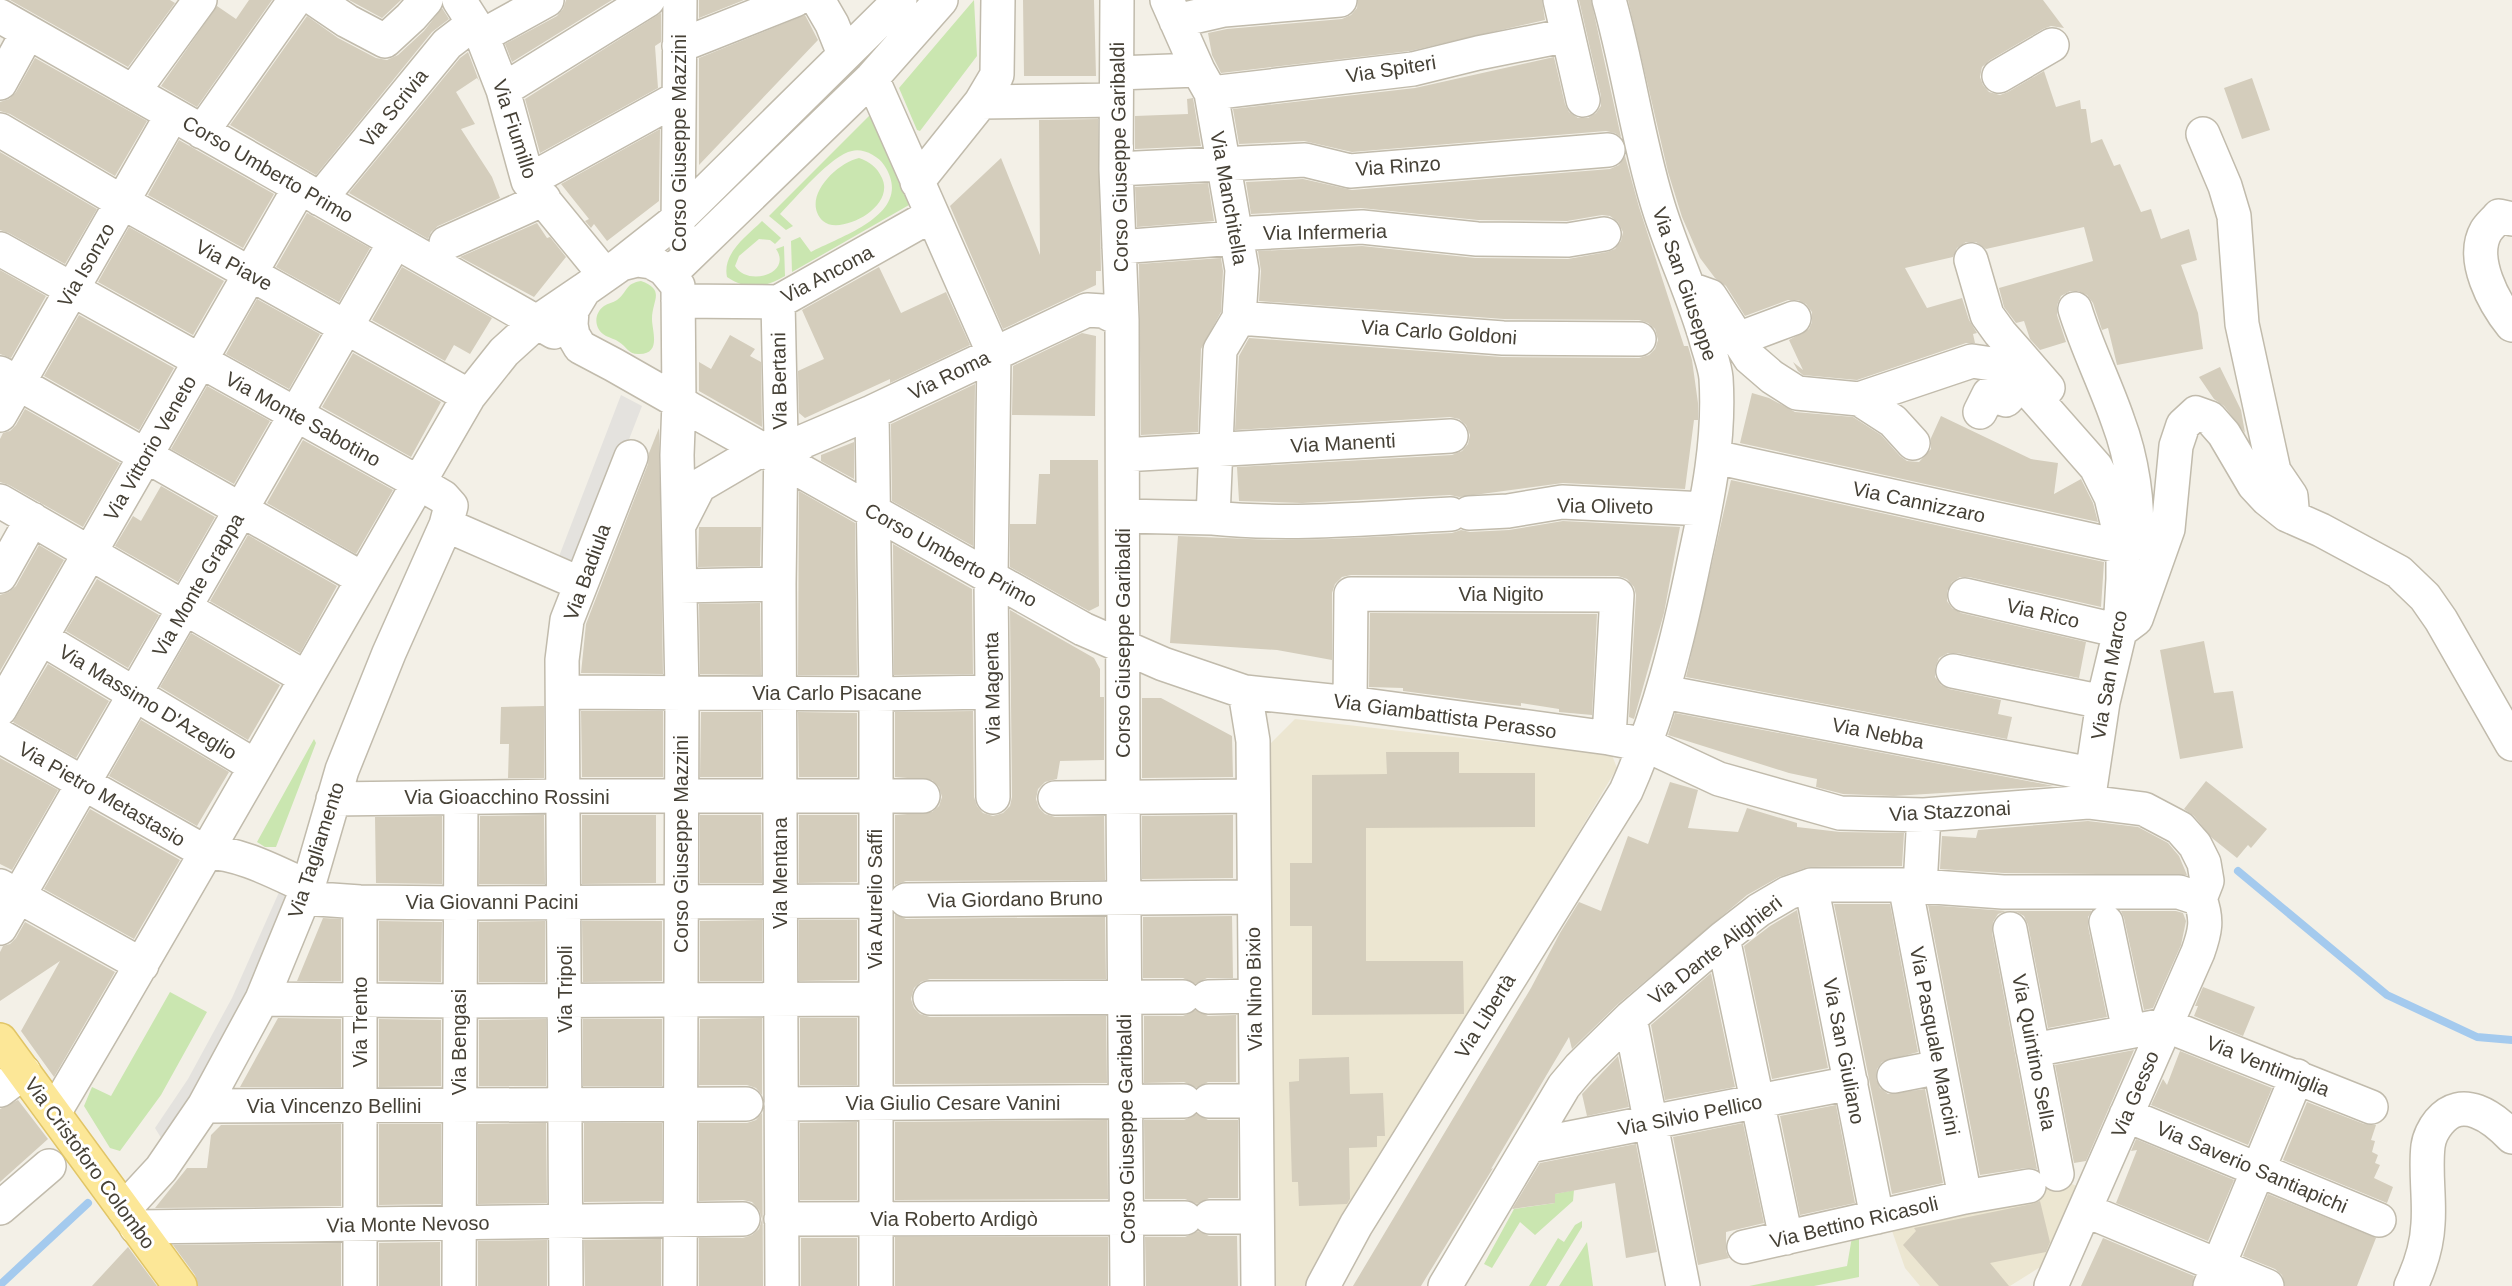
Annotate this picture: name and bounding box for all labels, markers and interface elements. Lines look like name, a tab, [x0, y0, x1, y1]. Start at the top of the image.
street label: Corso Giuseppe Mazzini	[668, 34, 690, 252]
street label: Corso Giuseppe Garibaldi	[1106, 42, 1132, 272]
street label: Via Spiteri	[1344, 51, 1438, 87]
street label: Via Scrivia	[356, 64, 433, 151]
street label: Via Fiumillo	[489, 77, 541, 181]
street label: Corso Umberto Primo	[179, 111, 357, 227]
street label: Via Manchitella	[1206, 129, 1252, 267]
street label: Via Rinzo	[1355, 152, 1441, 180]
street label: Via San Giuseppe	[1648, 204, 1722, 364]
street label: Via Isonzo	[53, 219, 119, 311]
street label: Via Infermeria	[1263, 220, 1388, 244]
street label: Via Piave	[192, 235, 276, 295]
street label: Via Ancona	[777, 240, 877, 307]
street label: Via Carlo Goldoni	[1360, 316, 1518, 348]
street label: Via Bertani	[767, 332, 791, 430]
street label: Via Roma	[905, 346, 994, 404]
street label: Via Monte Sabotino	[221, 367, 385, 471]
street label: Via Vittorio Veneto	[100, 372, 200, 524]
street label: Via Manenti	[1290, 429, 1396, 457]
street label: Via Cannizzaro	[1851, 477, 1987, 527]
street label: Via Oliveto	[1557, 494, 1653, 518]
street label: Corso Umberto Primo	[861, 499, 1041, 611]
street label: Via Monte Grappa	[148, 509, 248, 661]
street label: Via Badiula	[559, 520, 615, 623]
street label: Corso Giuseppe Garibaldi	[1112, 528, 1134, 758]
street label: Via Nigito	[1458, 583, 1544, 605]
street label: Via Rico	[2004, 594, 2082, 632]
street label: Via San Marco	[2087, 609, 2131, 741]
street label: Via Magenta	[980, 631, 1004, 744]
street label: Via Massimo D'Azeglio	[55, 640, 241, 764]
street label: Via Carlo Pisacane	[752, 682, 922, 704]
street label: Via Giambattista Perasso	[1332, 689, 1558, 743]
street label: Via Nebba	[1830, 713, 1927, 753]
street label: Corso Giuseppe Mazzini	[670, 735, 692, 953]
street label: Via Pietro Metastasio	[15, 737, 189, 851]
street label: Via Tagliamento	[284, 779, 348, 921]
street label: Via Gioacchino Rossini	[404, 786, 610, 808]
street label: Via Stazzonai	[1889, 797, 2011, 825]
street label: Via Mentana	[769, 816, 791, 929]
street label: Via Aurelio Saffi	[864, 829, 886, 969]
street label: Via Giordano Bruno	[927, 886, 1103, 912]
street label: Via Giovanni Pacini	[405, 891, 579, 913]
street label: Via Dante Alighieri	[1644, 891, 1786, 1009]
street label: Via Nino Bixio	[1242, 927, 1266, 1051]
street label: Via Tripoli	[554, 945, 576, 1033]
street label: Via Pasquale Mancini	[1906, 945, 1964, 1137]
street label: Via Libertà	[1450, 969, 1520, 1062]
street label: Via Quintino Sella	[2008, 972, 2060, 1133]
street label: Via San Giuliano	[1819, 976, 1869, 1126]
street label: Via Trento	[349, 977, 371, 1067]
street label: Via Bengasi	[448, 989, 470, 1095]
street label: Corso Giuseppe Garibaldi	[1113, 1014, 1139, 1244]
street label: Via Ventimiglia	[2203, 1031, 2334, 1101]
street label: Via Gesso	[2107, 1047, 2163, 1141]
street label: Via Cristoforo Colombo	[20, 1073, 160, 1253]
street label: Via Silvio Pellico	[1616, 1090, 1764, 1140]
street label: Via Giulio Cesare Vanini	[846, 1092, 1060, 1114]
street label: Via Vincenzo Bellini	[247, 1095, 421, 1117]
street label: Via Saverio Santiapichi	[2153, 1117, 2351, 1217]
street label: Via Bettino Ricasoli	[1768, 1192, 1940, 1252]
street label: Via Roberto Ardigò	[870, 1208, 1038, 1230]
street label: Via Monte Nevoso	[326, 1212, 490, 1236]

